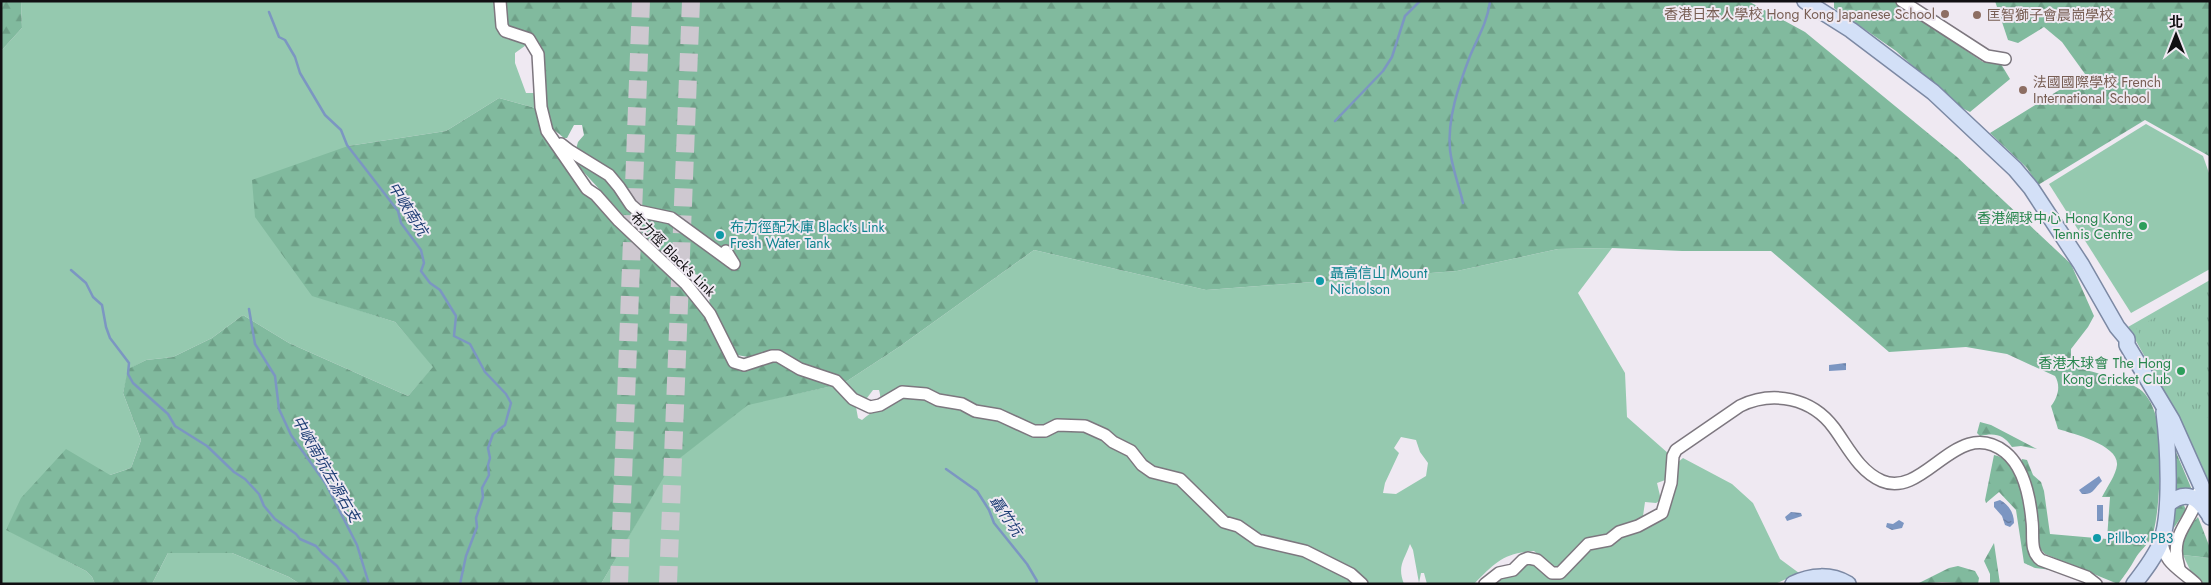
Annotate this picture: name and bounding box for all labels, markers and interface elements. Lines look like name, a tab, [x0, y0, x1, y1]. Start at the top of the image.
place label: 香港日本人學校 Hong Kong Japanese School	[1664, 4, 1935, 24]
place label: 匡智獅子會晨崗學校	[1987, 5, 2113, 25]
marker: 香港日本人學校 Hong Kong Japanese School	[1939, 8, 1951, 20]
marker: 匡智獅子會晨崗學校	[1971, 9, 1983, 21]
north arrow	[2151, 10, 2201, 60]
text: 北	[2169, 12, 2183, 32]
place label: 法國國際學校 French International School	[2033, 72, 2161, 108]
marker: 法國國際學校 French International School	[2017, 84, 2029, 96]
water label: 中峽南坑	[383, 178, 434, 242]
street label: 布力徑 Black's Link	[626, 207, 721, 302]
place label: 香港網球中心 Hong Kong Tennis Centre	[1977, 208, 2133, 244]
place label: 布力徑配水庫 Black's Link Fresh Water Tank	[730, 217, 886, 253]
marker: 香港網球中心 Hong Kong Tennis Centre	[2137, 220, 2149, 232]
marker: 布力徑配水庫 Black's Link Fresh Water Tank	[714, 229, 726, 241]
place label: 聶高信山 Mount Nicholson	[1330, 263, 1428, 299]
marker: 聶高信山 Mount Nicholson	[1314, 275, 1326, 287]
place label: 香港木球會 The Hong Kong Cricket Club	[2039, 353, 2171, 389]
marker: 香港木球會 The Hong Kong Cricket Club	[2175, 365, 2187, 377]
water label: 中峽南坑左源右支	[286, 412, 367, 528]
water label: 聶竹坑	[984, 491, 1029, 542]
place label: Pillbox PB3	[2107, 528, 2174, 548]
marker: Pillbox PB3	[2091, 532, 2103, 544]

